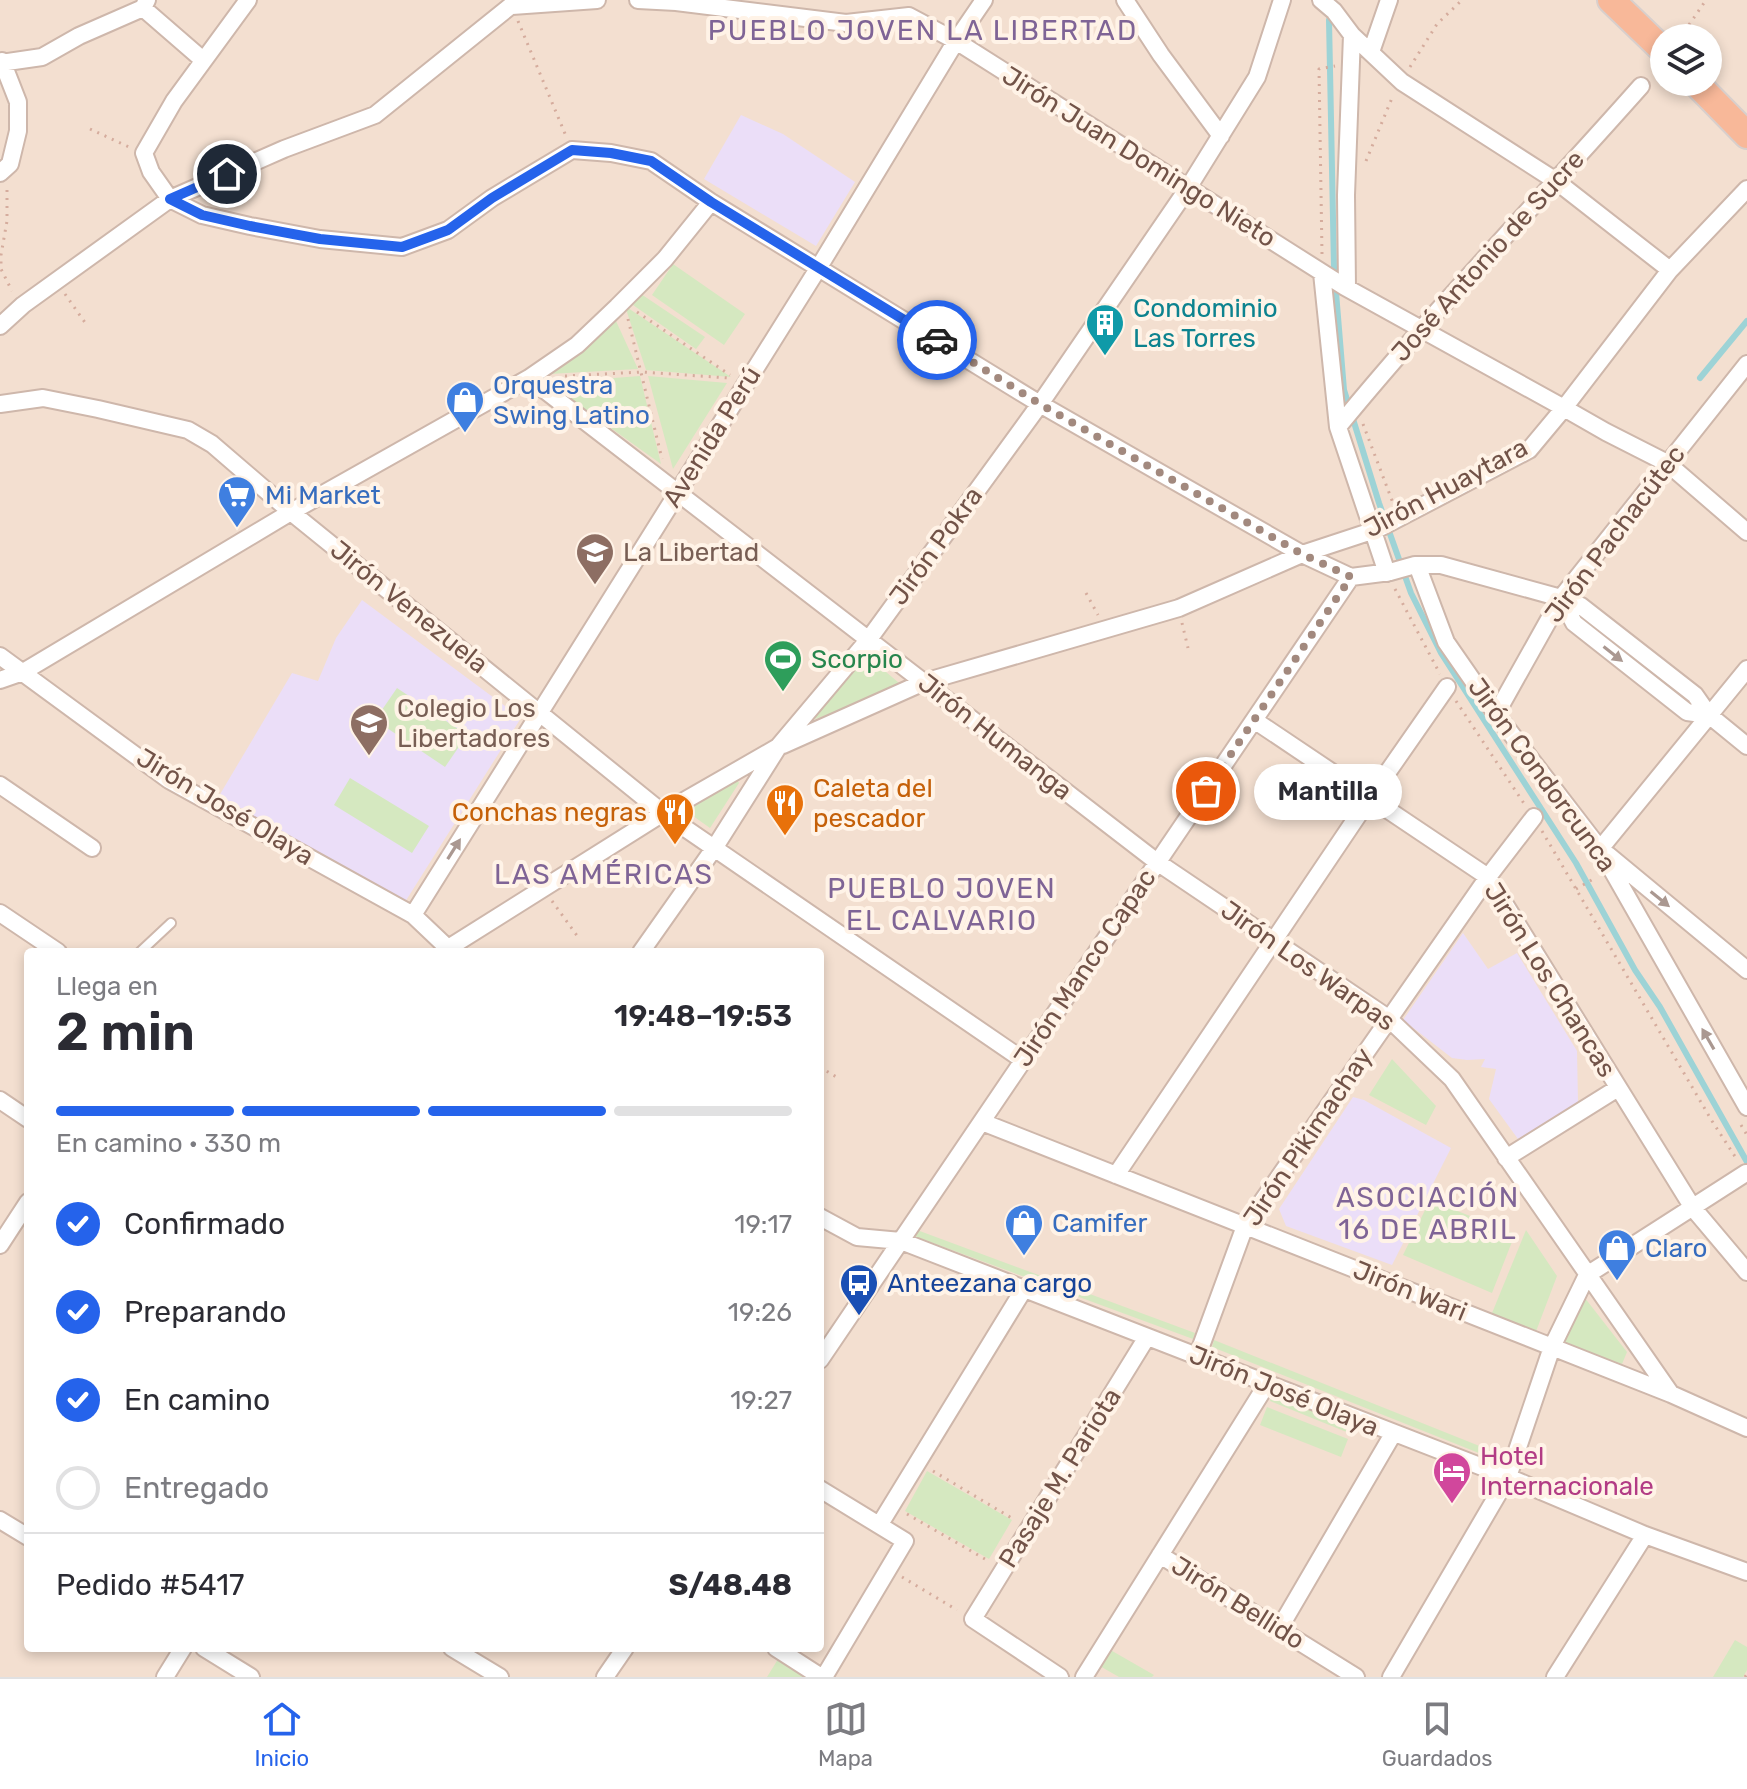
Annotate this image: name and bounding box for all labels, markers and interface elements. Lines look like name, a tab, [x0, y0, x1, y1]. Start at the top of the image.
district label: PUEBLO JOVEN LA LIBERTAD	[708, 14, 1138, 47]
map controls	[1650, 24, 1722, 96]
button: layers	[1650, 24, 1722, 96]
street label: Jirón Juan Domingo Nieto	[996, 60, 1282, 254]
pin	[193, 140, 261, 208]
street label: José Antonio de Sucre	[1385, 144, 1591, 368]
icon: home	[205, 152, 249, 196]
place label: Condominio Las Torres	[1133, 293, 1278, 354]
courier	[897, 300, 977, 380]
building icon: Condominio Las Torres	[1084, 302, 1126, 357]
icon: car	[915, 318, 959, 362]
street label: Avenida Perú	[656, 361, 768, 513]
place label: Orquestra Swing Latino	[493, 370, 650, 431]
shop icon: Orquestra Swing Latino	[444, 379, 486, 434]
street label: Jirón Huaytara	[1359, 432, 1533, 544]
street label: Jirón Pachacútec	[1538, 439, 1692, 629]
supermarket icon: Mi Market	[216, 474, 258, 529]
place label: Mi Market	[265, 480, 381, 511]
street label: Jirón Pokra	[883, 481, 989, 611]
school or university icon: La Libertad	[574, 531, 616, 586]
street label: Jirón Venezuela	[324, 534, 494, 680]
place label: La Libertad	[623, 537, 759, 568]
sports icon: Scorpio	[762, 638, 804, 693]
place label: Scorpio	[811, 644, 903, 675]
one-way arrow	[1603, 645, 1623, 661]
street label: Jirón Humanga	[912, 667, 1078, 807]
street label: Jirón Condorcunca	[1461, 672, 1623, 878]
place label: Colegio Los Libertadores	[397, 693, 550, 754]
school or university icon: Colegio Los Libertadores	[348, 702, 390, 757]
street label: Jirón José Olaya	[131, 742, 319, 872]
pin	[1172, 757, 1240, 825]
callout: Mantilla	[1254, 763, 1402, 819]
icon: bag	[1184, 769, 1228, 813]
place label: Caleta del pescador	[813, 773, 933, 834]
text: Mantilla	[1278, 776, 1378, 807]
restaurant icon: Caleta del pescador	[764, 782, 806, 837]
restaurant icon: Conchas negras	[654, 791, 696, 846]
place label: Conchas negras	[452, 797, 647, 828]
one-way arrow	[447, 838, 461, 860]
district label: LAS AMÉRICAS	[494, 858, 714, 891]
street label: Jirón Manco Capac	[1007, 863, 1163, 1073]
district label: PUEBLO JOVEN EL CALVARIO	[827, 872, 1057, 937]
street label: Jirón Los Chancas	[1478, 877, 1622, 1083]
one-way arrow	[1650, 890, 1671, 907]
street label: Jirón Los Warpas	[1215, 894, 1401, 1038]
text: Llega en	[56, 971, 158, 1002]
text: 19:48–19:53	[614, 998, 792, 1034]
text: 2 min	[56, 1001, 195, 1063]
one-way arrow	[1701, 1028, 1715, 1051]
street label: Jirón Pikimachay	[1237, 1042, 1379, 1232]
text: En camino · 330 m	[56, 1128, 281, 1159]
district label: ASOCIACIÓN 16 DE ABRIL	[1336, 1181, 1520, 1246]
icon: check	[56, 1202, 100, 1246]
shop icon: Camifer	[1003, 1202, 1045, 1257]
text: Confirmado	[124, 1206, 285, 1242]
place label: Camifer	[1052, 1208, 1147, 1239]
text: 19:17	[734, 1209, 792, 1240]
shop icon: Claro	[1596, 1227, 1638, 1282]
place label: Claro	[1645, 1233, 1708, 1264]
street label: Jirón Wari	[1349, 1254, 1471, 1328]
bus stop icon: Anteezana cargo	[838, 1262, 880, 1317]
place label: Anteezana cargo	[887, 1268, 1092, 1299]
icon: check	[56, 1290, 100, 1334]
text: Preparando	[124, 1294, 287, 1330]
text: 19:26	[728, 1297, 792, 1328]
street label: Jirón José Olaya	[1185, 1339, 1383, 1443]
icon: check	[56, 1378, 100, 1422]
text: En camino	[124, 1382, 270, 1418]
street label: Pasaje M. Pariota	[992, 1382, 1128, 1574]
text: 19:27	[730, 1385, 792, 1416]
place label: Hotel Internacionale	[1480, 1441, 1654, 1502]
hotel icon: Hotel Internacionale	[1431, 1450, 1473, 1505]
text: Entregado	[124, 1470, 269, 1506]
street label: Jirón Bellido	[1166, 1550, 1310, 1656]
text: Pedido #5417	[56, 1567, 244, 1603]
text: S/48.48	[669, 1567, 792, 1603]
tab: Inicio	[254, 1697, 309, 1772]
tab: Mapa	[818, 1697, 873, 1772]
tab: Guardados	[1382, 1697, 1493, 1772]

